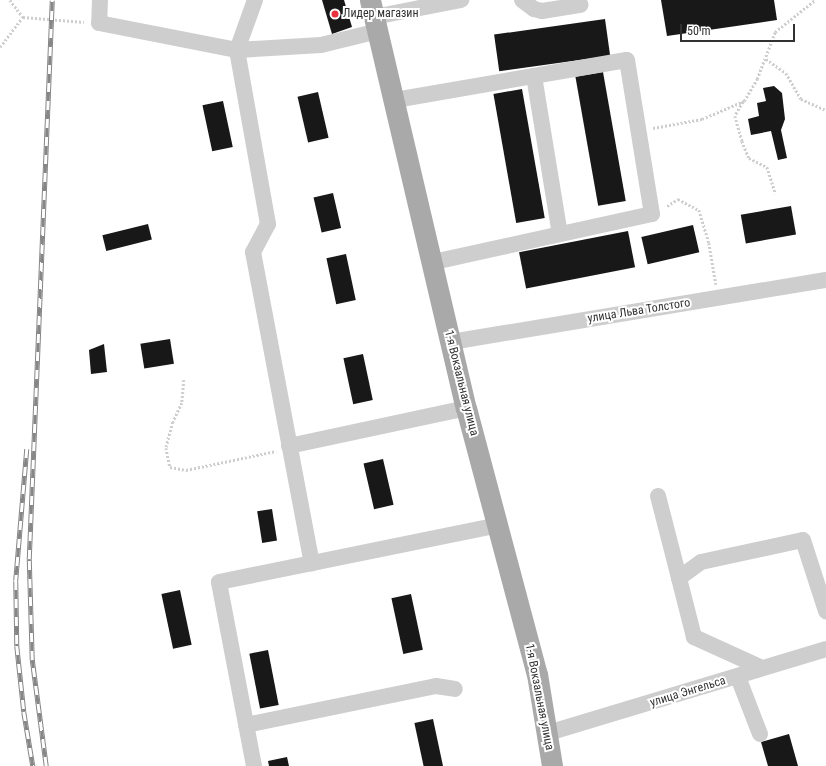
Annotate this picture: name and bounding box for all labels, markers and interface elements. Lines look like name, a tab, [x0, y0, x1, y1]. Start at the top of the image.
place label: Лидер магазин	[343, 7, 419, 21]
marker: Лидер магазин	[330, 9, 340, 19]
scale bar	[682, 16, 797, 42]
text: 50 m	[687, 24, 711, 38]
street label: улица Льва Толстого	[587, 296, 691, 326]
street label: 1-я Вокзальная улица	[441, 329, 481, 437]
street label: 1-я Вокзальная улица	[522, 643, 556, 751]
street label: улица Энгельса	[649, 674, 727, 710]

